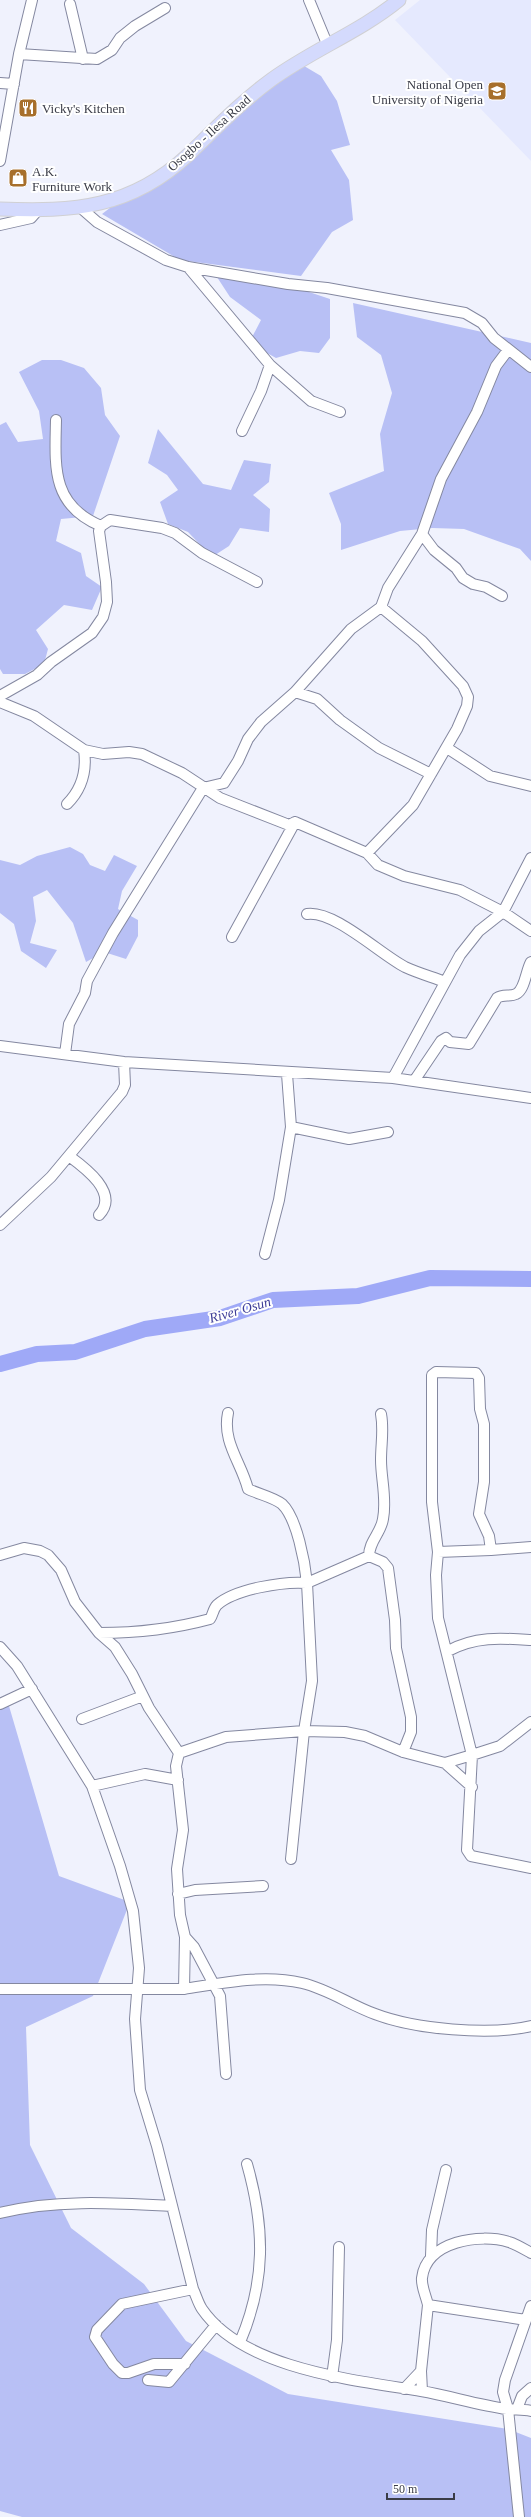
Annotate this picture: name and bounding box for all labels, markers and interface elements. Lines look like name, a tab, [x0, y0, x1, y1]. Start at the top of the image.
place label: National Open University of Nigeria	[372, 77, 484, 107]
school or university icon: National Open University of Nigeria	[486, 80, 508, 102]
street label: Osogbo - Ilesa Road	[164, 91, 254, 174]
restaurant icon: Vicky's Kitchen	[17, 97, 39, 119]
place label: Vicky's Kitchen	[42, 101, 125, 116]
place label: A.K. Furniture Work	[32, 164, 112, 194]
shop icon: A.K. Furniture Work	[7, 167, 29, 189]
water label: River Osun	[207, 1294, 273, 1326]
scale bar	[387, 2475, 454, 2501]
text: 50 m	[393, 2482, 418, 2496]

